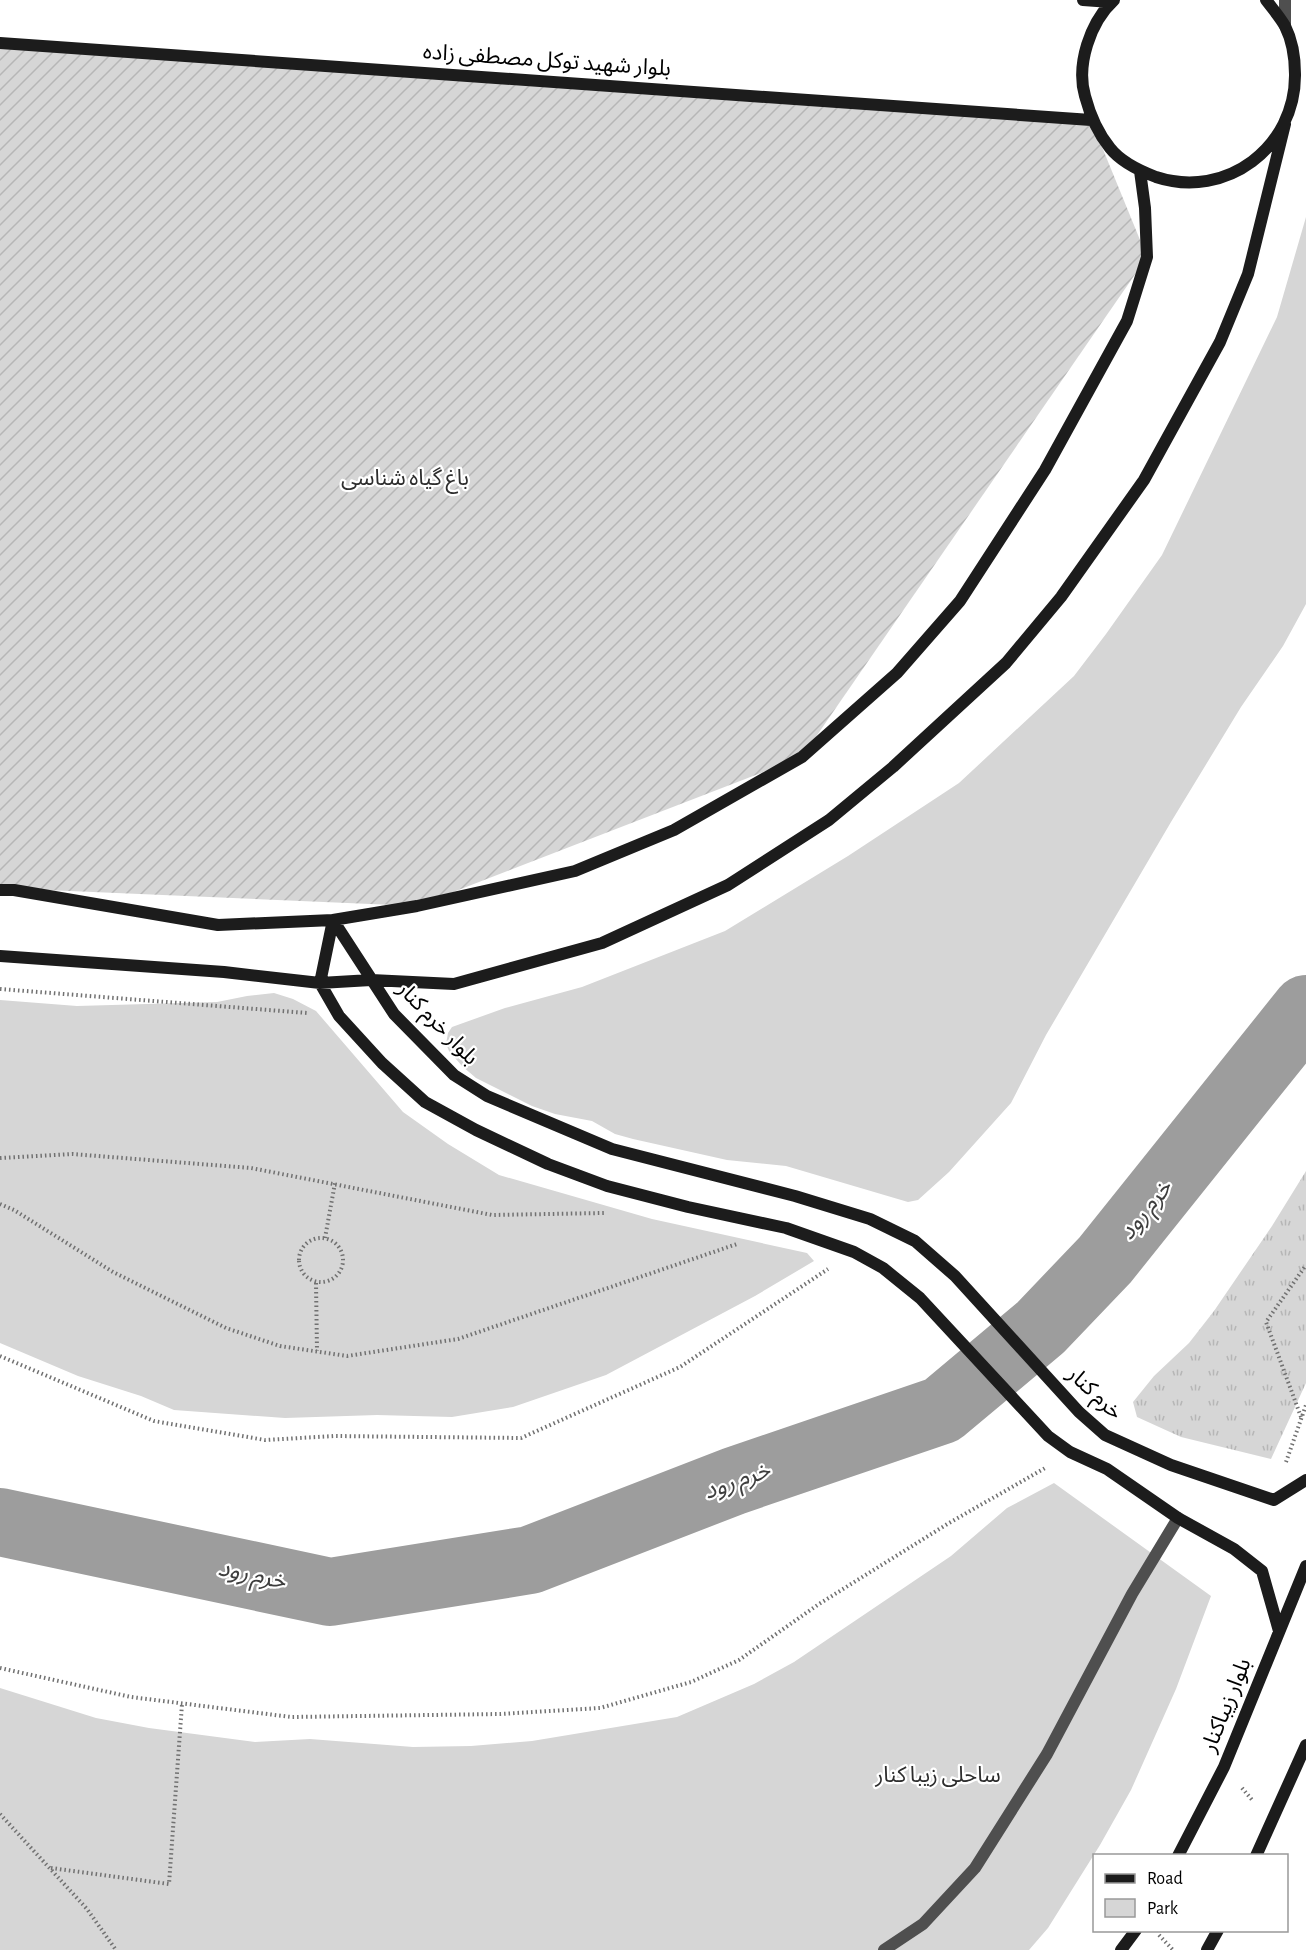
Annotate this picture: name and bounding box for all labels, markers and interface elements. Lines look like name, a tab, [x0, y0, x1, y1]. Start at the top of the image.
street label: بلوار شهید توکل مصطفی زاده	[422, 40, 672, 82]
park label: باغ گیاه شناسی	[341, 466, 469, 494]
street label: بلوار خرم کنار	[389, 977, 483, 1072]
water label: خرم رود	[1115, 1175, 1181, 1247]
street label: خرم کنار	[1059, 1362, 1127, 1427]
water label: خرم رود	[701, 1458, 776, 1509]
water label: خرم رود	[215, 1556, 289, 1599]
street label: بلوار زیباکنار	[1197, 1655, 1257, 1757]
park label: ساحلی زیبا کنار	[874, 1764, 1001, 1788]
legend	[1093, 1854, 1288, 1932]
text: Road	[1147, 1870, 1183, 1888]
text: Park	[1147, 1900, 1179, 1918]

